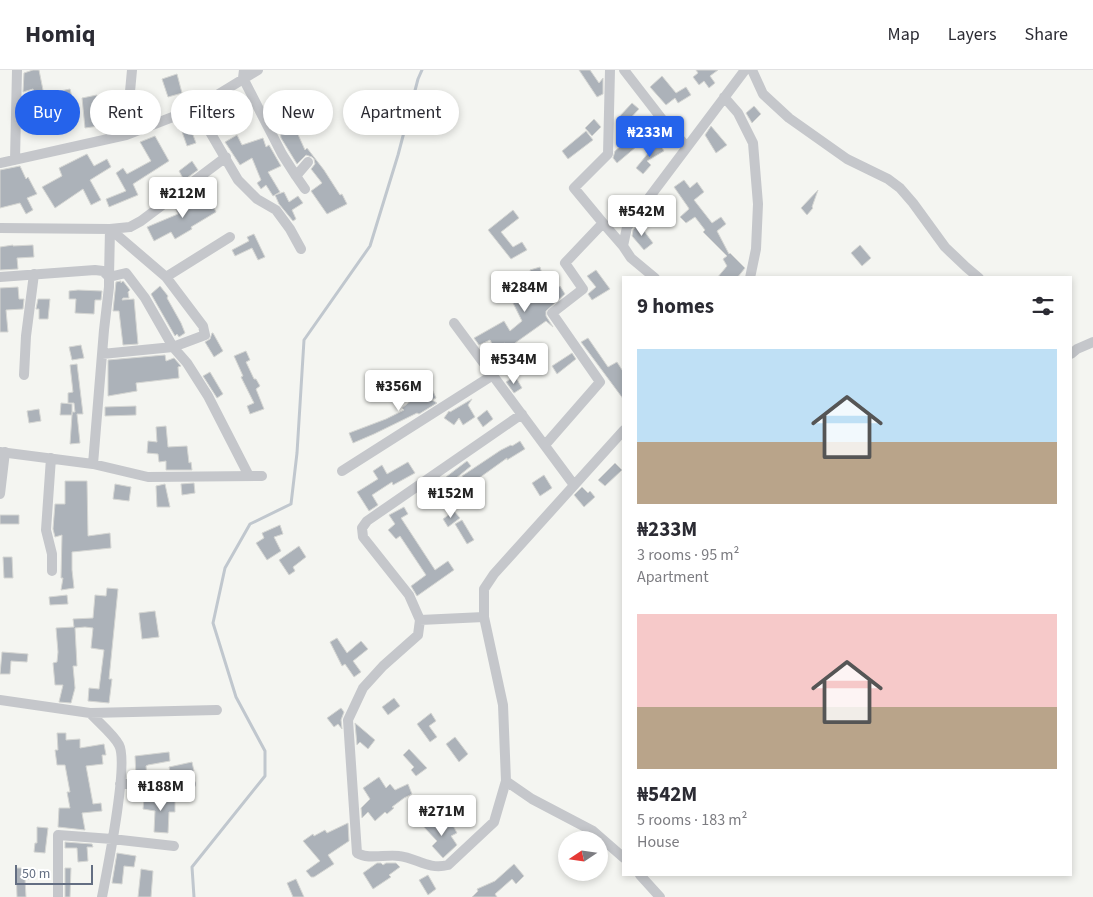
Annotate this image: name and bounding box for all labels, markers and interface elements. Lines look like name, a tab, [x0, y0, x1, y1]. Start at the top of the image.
text: Homiq	[25, 17, 95, 52]
text: Map	[888, 22, 920, 47]
text: Layers	[948, 22, 997, 47]
text: Share	[1025, 22, 1068, 47]
chip: Buy	[15, 90, 80, 135]
chip: Rent	[90, 90, 161, 135]
chip: Filters	[171, 90, 253, 135]
chip: New	[263, 90, 333, 135]
chip: Apartment	[343, 90, 459, 135]
pin: ₦233M	[615, 116, 685, 158]
text: ₦233M	[627, 121, 673, 143]
pin: ₦212M	[148, 176, 218, 219]
text: ₦212M	[160, 182, 206, 204]
pin: ₦542M	[607, 194, 677, 237]
text: ₦542M	[619, 200, 665, 222]
pin: ₦284M	[490, 270, 560, 313]
text: ₦284M	[502, 276, 548, 298]
text: 9 homes	[637, 291, 714, 321]
icon: filters	[1029, 292, 1057, 320]
pin: ₦534M	[479, 342, 549, 385]
text: ₦534M	[491, 348, 537, 370]
pin: ₦356M	[364, 370, 434, 412]
text: ₦356M	[376, 375, 422, 397]
icon: home	[802, 382, 892, 472]
pin: ₦152M	[416, 476, 486, 519]
text: ₦152M	[428, 482, 474, 504]
text: ₦233M	[637, 514, 697, 544]
text: 3 rooms · 95 m²	[637, 544, 739, 566]
text: Apartment	[637, 566, 709, 588]
icon: home	[802, 647, 892, 737]
pin: ₦188M	[126, 770, 196, 812]
text: ₦188M	[138, 775, 184, 797]
text: ₦542M	[637, 779, 697, 809]
pin: ₦271M	[407, 794, 477, 837]
text: ₦271M	[419, 800, 465, 822]
text: 5 rooms · 183 m²	[637, 809, 747, 831]
north arrow	[558, 831, 608, 881]
map controls	[558, 831, 608, 881]
text: House	[637, 831, 679, 853]
scale bar	[15, 862, 92, 885]
text: 50 m	[22, 864, 50, 884]

